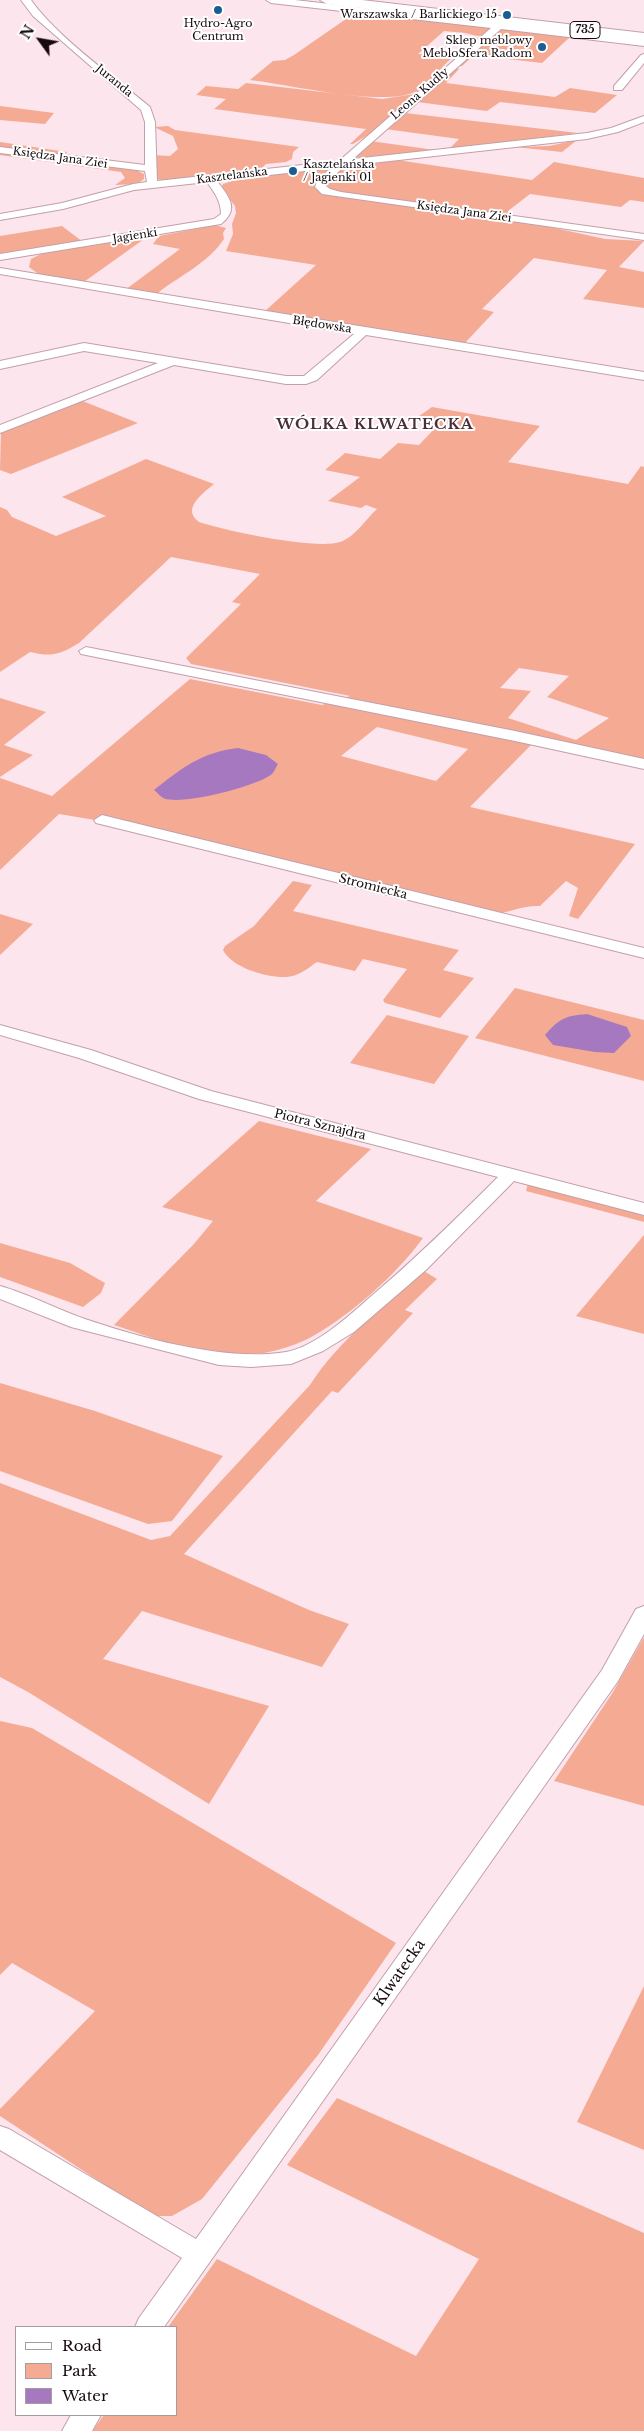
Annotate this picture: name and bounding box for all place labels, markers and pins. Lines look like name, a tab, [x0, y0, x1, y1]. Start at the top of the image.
marker: Hydro-Agro Centrum	[212, 4, 224, 16]
place label: Warszawska / Barlickiego 15	[340, 8, 497, 22]
marker: Warszawska / Barlickiego 15	[501, 9, 513, 21]
place label: Hydro-Agro Centrum	[184, 17, 252, 43]
place label: Sklep meblowy MebloSfera Radom	[423, 34, 532, 60]
marker: Sklep meblowy MebloSfera Radom	[536, 41, 548, 53]
place label: Kasztelańska / Jagienki 01	[303, 158, 374, 184]
marker: Kasztelańska / Jagienki 01	[287, 165, 299, 177]

